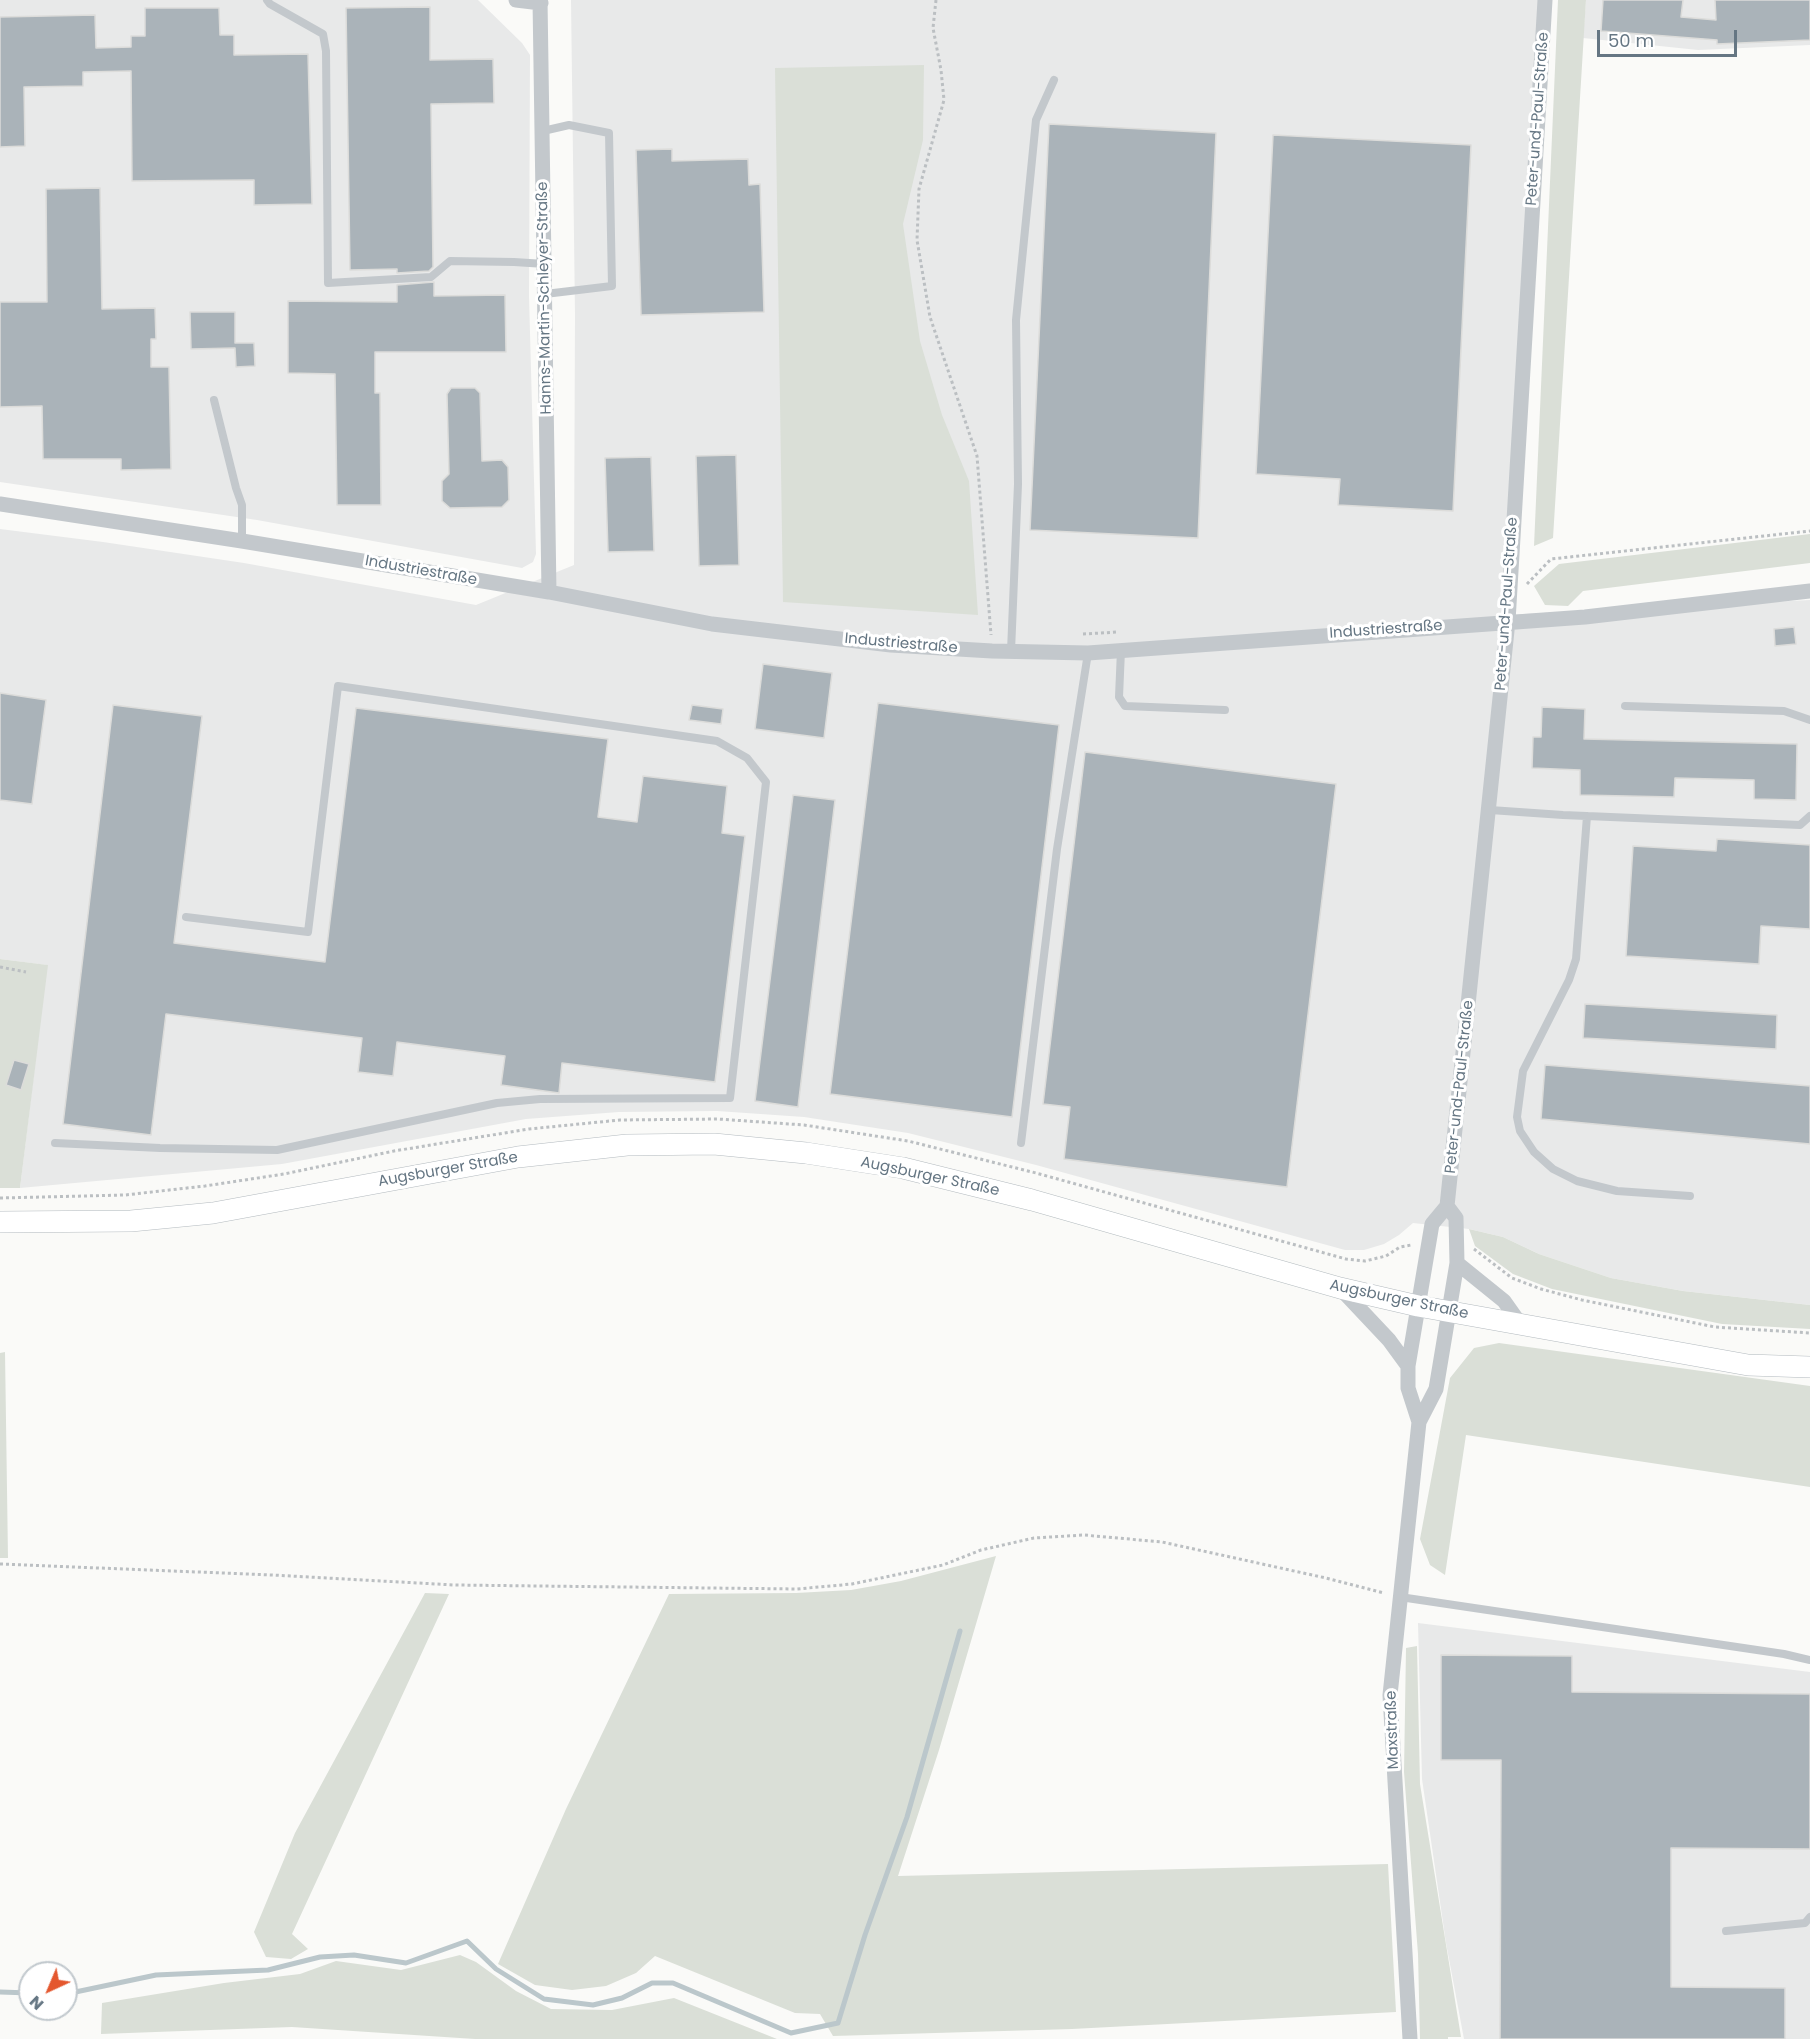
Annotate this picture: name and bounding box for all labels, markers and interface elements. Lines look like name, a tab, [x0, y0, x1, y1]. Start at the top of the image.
scale bar	[1600, 18, 1740, 56]
text: 50 m	[1608, 28, 1654, 53]
street label: Peter-und-Paul-Straße	[1523, 32, 1553, 206]
street label: Hanns-Martin-Schleyer-Straße	[534, 181, 556, 415]
street label: Peter-und-Paul-Straße	[1492, 517, 1522, 691]
street label: Industriestraße	[364, 552, 478, 590]
street label: Industriestraße	[1329, 617, 1443, 643]
street label: Industriestraße	[844, 630, 958, 658]
street label: Peter-und-Paul-Straße	[1442, 999, 1478, 1175]
street label: Augsburger Straße	[377, 1149, 519, 1191]
street label: Augsburger Straße	[859, 1153, 1001, 1201]
street label: Augsburger Straße	[1328, 1276, 1470, 1324]
street label: Maxstraße	[1383, 1690, 1403, 1770]
north arrow	[18, 1961, 78, 2021]
text: N	[24, 1990, 49, 2015]

